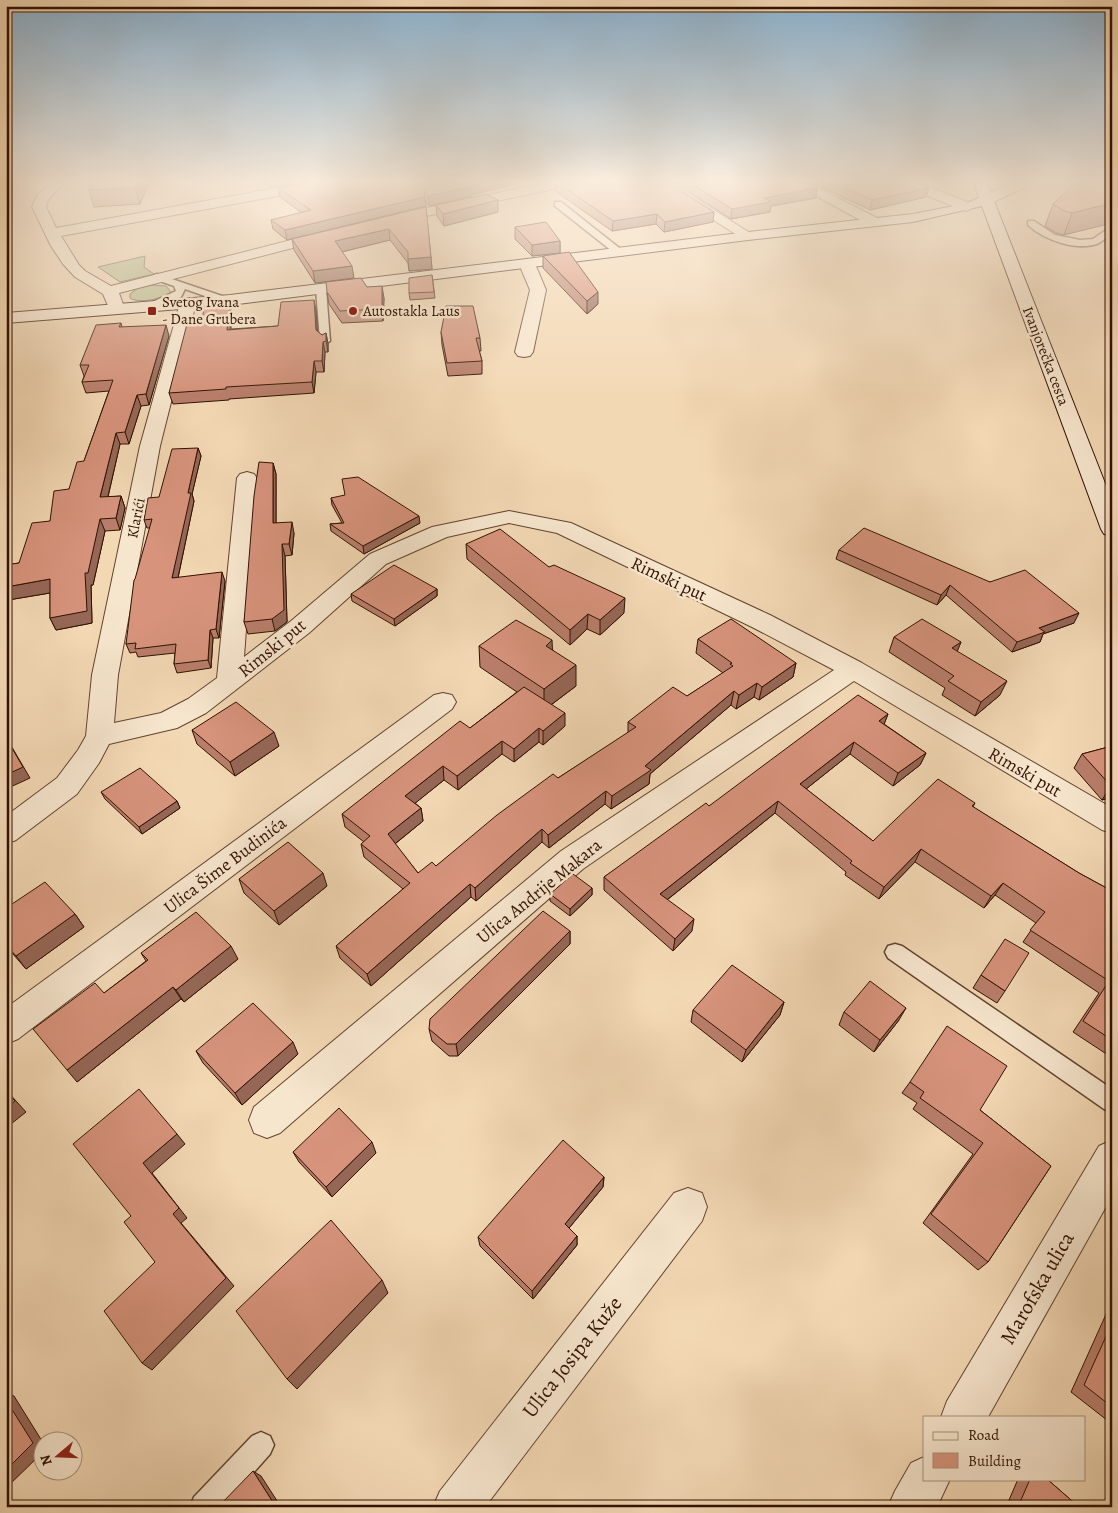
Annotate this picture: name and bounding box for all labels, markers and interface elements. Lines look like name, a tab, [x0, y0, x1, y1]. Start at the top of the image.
place label: Svetog Ivana - Dane Grubera	[162, 292, 256, 329]
place label: Autostakla Laus	[362, 301, 460, 321]
street label: Ivanjorečka cesta	[1018, 304, 1074, 408]
marker: Svetog Ivana - Dane Grubera	[146, 305, 158, 317]
marker: Autostakla Laus	[347, 305, 359, 317]
street label: Klarići	[122, 496, 150, 540]
street label: Rimski put	[627, 551, 711, 607]
street label: Rimski put	[233, 613, 311, 683]
street label: Rimski put	[984, 741, 1066, 803]
street label: Ulica Šime Budinića	[159, 810, 292, 919]
street label: Ulica Andrije Makara	[471, 833, 607, 949]
street label: Marofska ulica	[993, 1226, 1081, 1350]
street label: Ulica Josipa Kuže	[516, 1290, 628, 1424]
legend	[923, 1416, 1086, 1480]
text: Road	[968, 1425, 1000, 1445]
north arrow	[32, 1430, 82, 1480]
text: Building	[968, 1451, 1021, 1471]
text: N	[36, 1452, 57, 1468]

